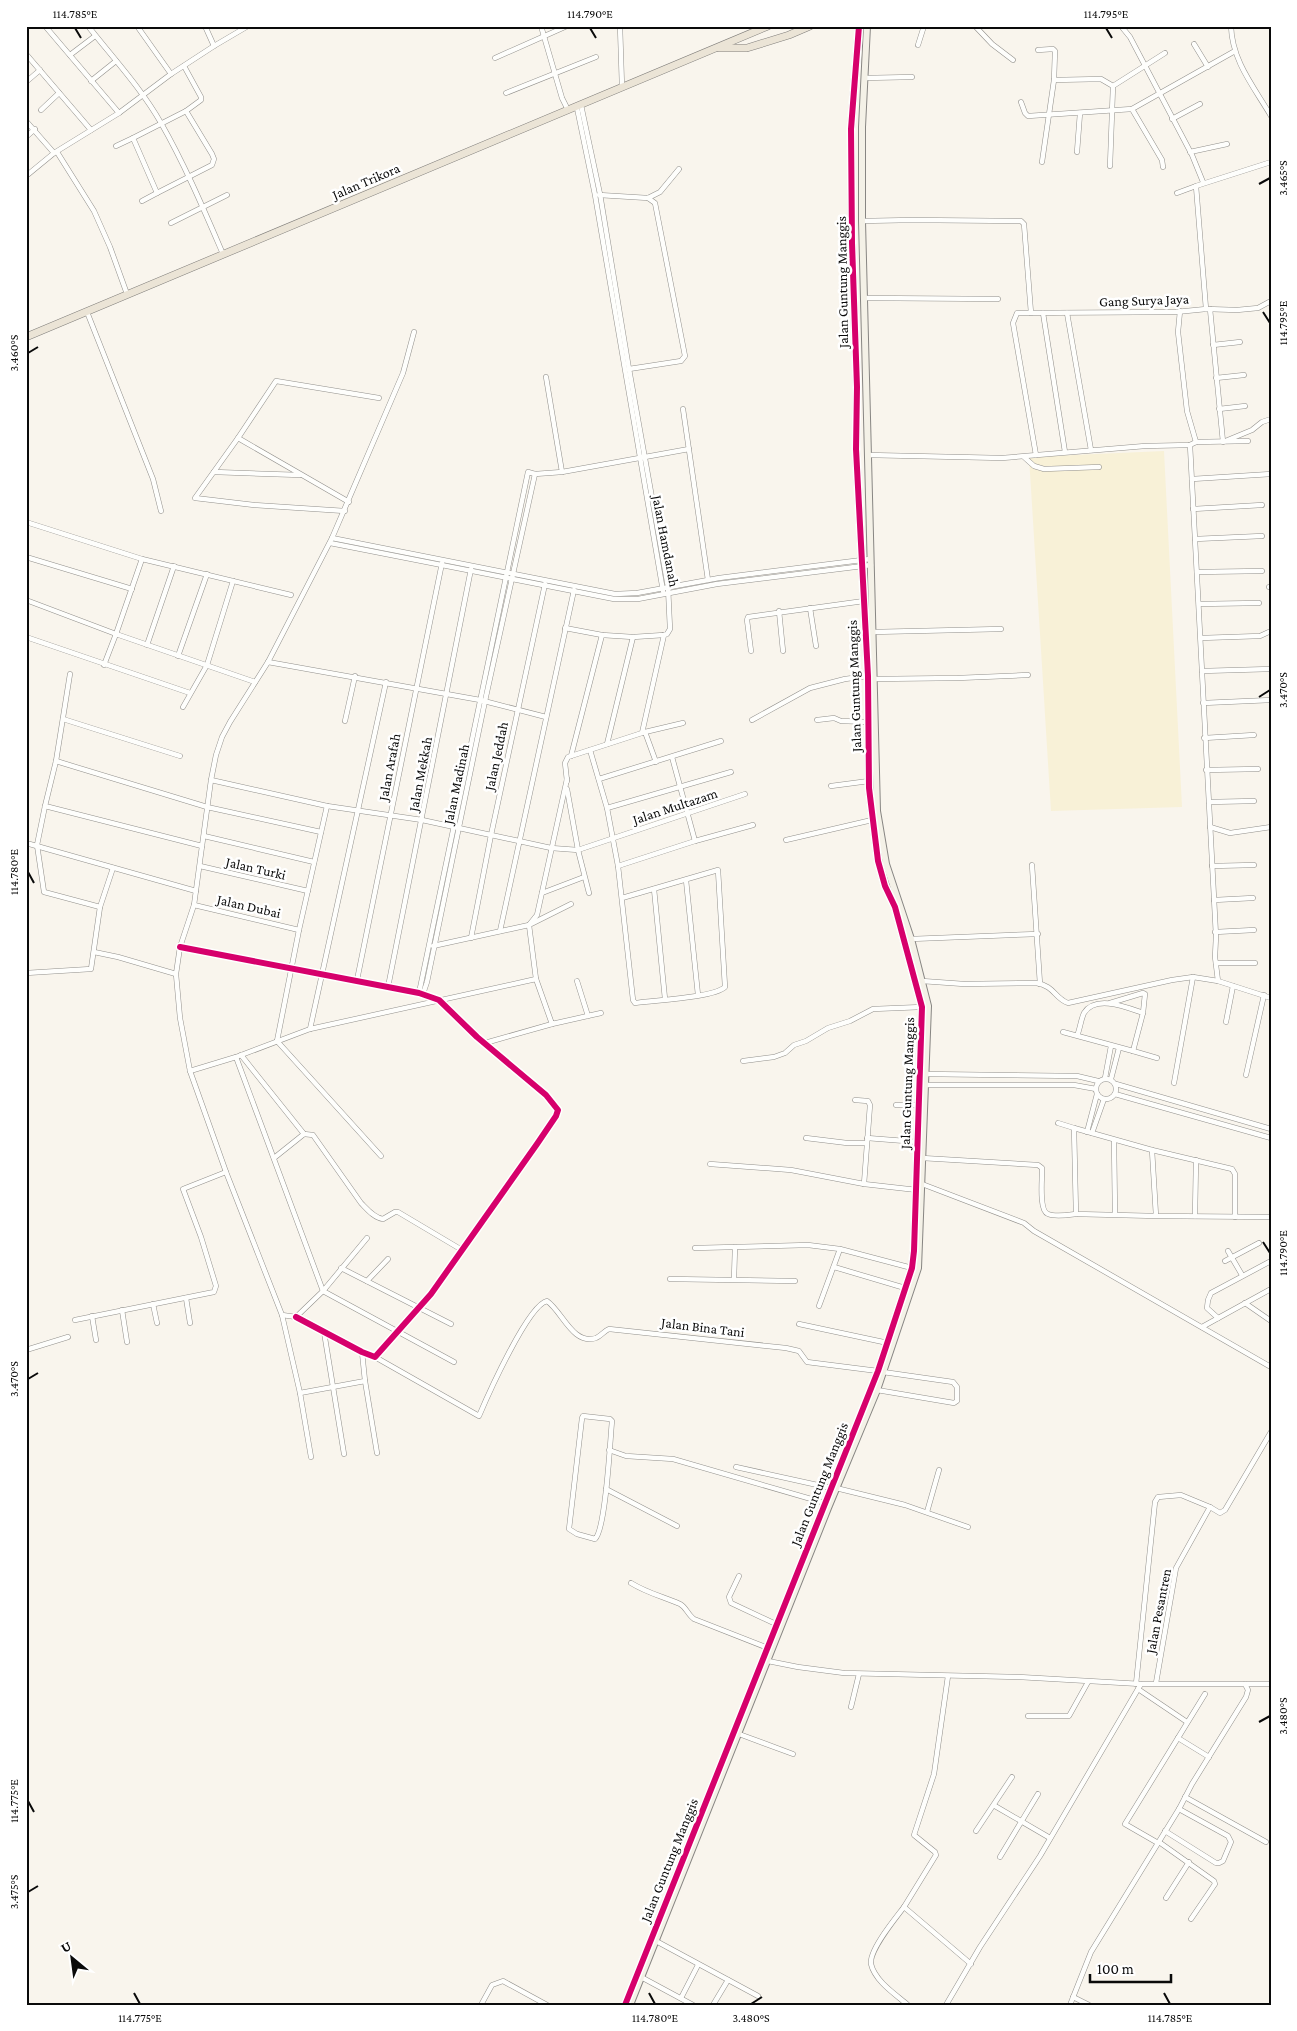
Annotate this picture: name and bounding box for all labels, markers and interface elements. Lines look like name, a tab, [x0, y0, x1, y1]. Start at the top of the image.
text: 114.785°E	[53, 7, 98, 21]
text: 114.790°E	[567, 7, 613, 21]
text: 114.795°E	[1084, 7, 1129, 21]
street label: Jalan Trikora	[328, 159, 403, 203]
text: 3.465°S	[1276, 160, 1290, 196]
street label: Jalan Guntung Manggis	[833, 216, 851, 350]
street label: Gang Surya Jaya	[1099, 290, 1190, 310]
text: 114.795°E	[1276, 300, 1290, 345]
text: 3.460°S	[7, 334, 21, 371]
street label: Jalan Hamdanah	[649, 492, 683, 589]
street label: Jalan Guntung Manggis	[844, 620, 864, 754]
text: 3.470°S	[1276, 672, 1290, 708]
street label: Jalan Jeddah	[480, 720, 511, 794]
street label: Jalan Arafah	[374, 732, 403, 804]
street label: Jalan Mekkah	[405, 735, 435, 815]
street label: Jalan Madinah	[439, 742, 472, 828]
street label: Jalan Multazam	[629, 785, 719, 828]
text: 114.780°E	[7, 849, 21, 895]
street label: Jalan Turki	[222, 853, 288, 883]
street label: Jalan Dubai	[214, 890, 283, 921]
street label: Jalan Guntung Manggis	[897, 1017, 917, 1151]
text: 114.790°E	[1276, 1230, 1290, 1276]
street label: Jalan Bina Tani	[659, 1314, 746, 1340]
text: 3.470°S	[7, 1361, 21, 1397]
street label: Jalan Guntung Manggis	[786, 1420, 851, 1550]
street label: Jalan Pesantren	[1142, 1567, 1174, 1657]
text: 3.480°S	[1276, 1697, 1290, 1735]
text: 114.775°E	[7, 1779, 21, 1823]
street label: Jalan Guntung Manggis	[636, 1796, 701, 1926]
text: 3.475°S	[7, 1874, 21, 1909]
north arrow	[48, 1934, 98, 1984]
text: U	[58, 1937, 74, 1956]
scale bar	[1090, 1951, 1171, 1983]
text: 100 m	[1097, 1961, 1134, 1977]
text: 114.775°E	[118, 2011, 162, 2025]
text: 114.780°E	[632, 2011, 678, 2025]
text: 3.480°S	[732, 2011, 770, 2025]
text: 114.785°E	[1148, 2011, 1193, 2025]

